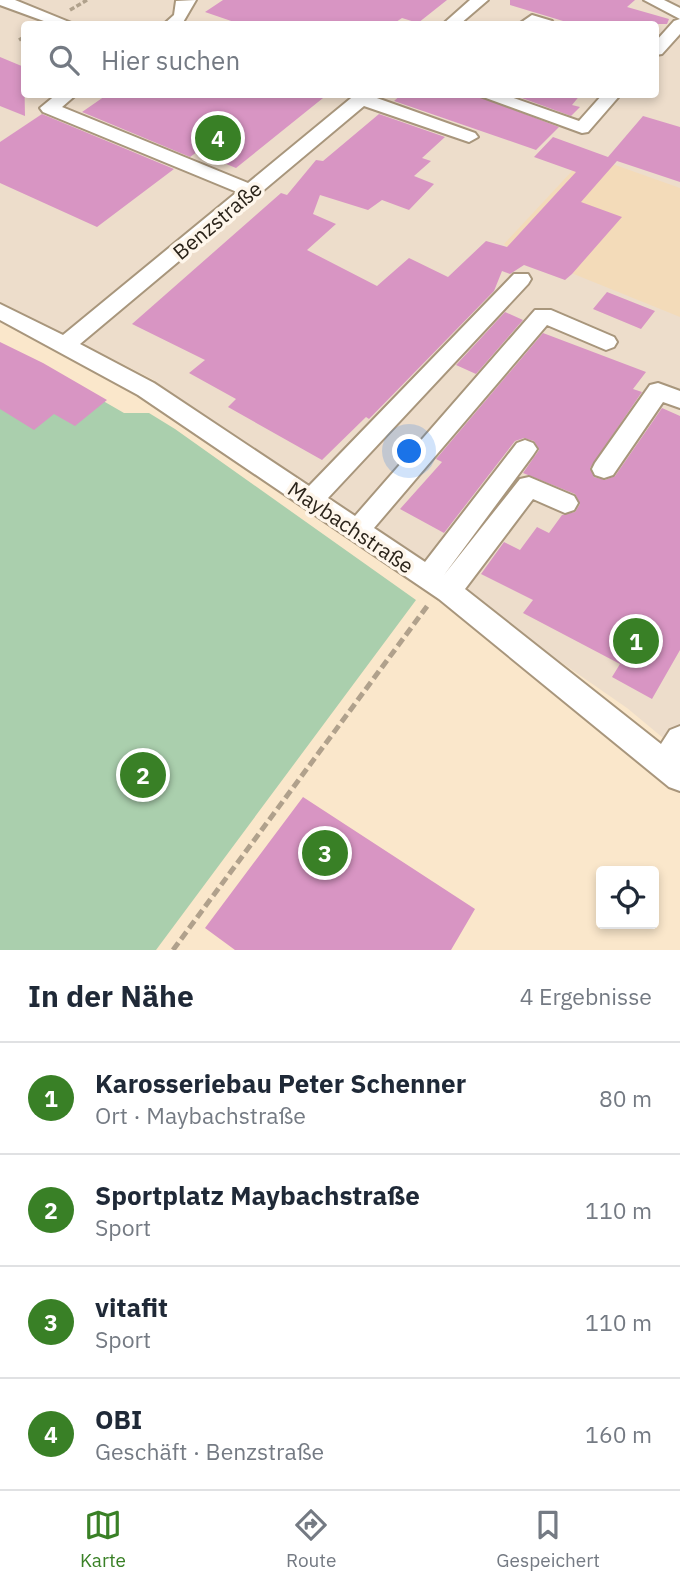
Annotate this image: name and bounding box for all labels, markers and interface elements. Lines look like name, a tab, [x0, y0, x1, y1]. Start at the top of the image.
search box	[21, 21, 659, 98]
icon: search	[45, 41, 83, 79]
text: Hier suchen	[101, 43, 240, 77]
pin: 4	[195, 112, 241, 164]
street label: Benzstraße	[167, 175, 267, 265]
your location	[392, 434, 426, 468]
street label: Maybachstraße	[283, 475, 419, 579]
pin: 1	[613, 615, 659, 667]
pin: 2	[120, 749, 166, 801]
pin: 3	[302, 827, 348, 879]
map controls	[596, 866, 659, 929]
button: locate	[596, 866, 659, 929]
text: In der Nähe	[28, 976, 194, 1015]
text: 4 Ergebnisse	[520, 981, 652, 1011]
text: Karosseriebau Peter Schenner	[95, 1066, 466, 1100]
text: 1	[44, 1083, 58, 1113]
text: 80 m	[599, 1083, 652, 1113]
text: Ort · Maybachstraße	[95, 1100, 306, 1130]
text: Sportplatz Maybachstraße	[95, 1178, 420, 1212]
text: 2	[44, 1195, 58, 1225]
text: 110 m	[585, 1195, 652, 1225]
text: Sport	[95, 1212, 151, 1242]
text: vitafit	[95, 1290, 168, 1324]
text: 3	[44, 1307, 58, 1337]
text: 110 m	[585, 1307, 652, 1337]
text: Sport	[95, 1324, 151, 1354]
text: OBI	[95, 1402, 142, 1436]
text: 4	[44, 1419, 58, 1449]
text: 160 m	[585, 1419, 652, 1449]
text: Geschäft · Benzstraße	[95, 1436, 324, 1466]
tab: Karte	[80, 1506, 126, 1572]
tab: Route	[286, 1506, 336, 1572]
tab: Gespeichert	[496, 1506, 600, 1572]

